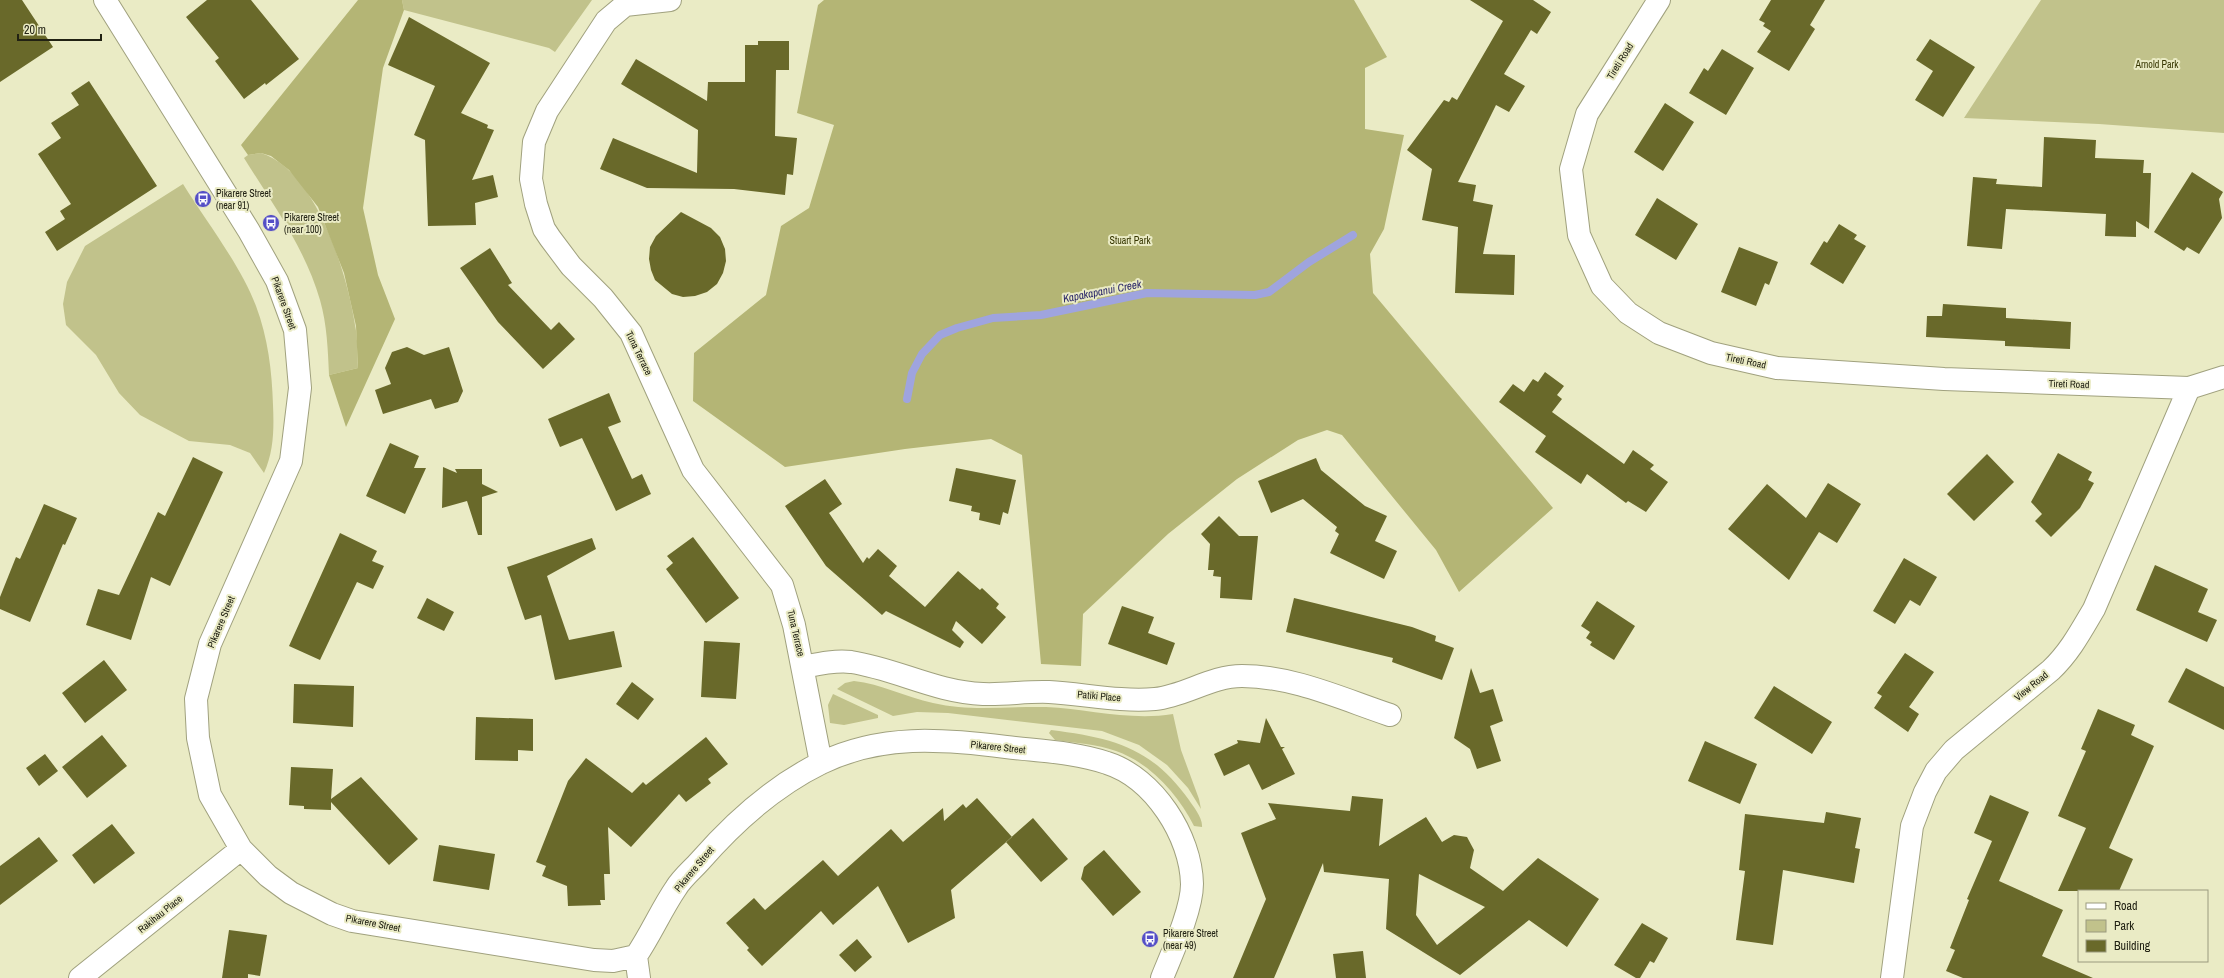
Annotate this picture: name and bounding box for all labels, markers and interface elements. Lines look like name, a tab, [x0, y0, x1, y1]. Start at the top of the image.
scale bar	[18, 16, 101, 42]
text: 20 m	[24, 22, 46, 38]
street label: Tireti Road	[1604, 40, 1636, 82]
park label: Arnold Park	[2135, 58, 2179, 71]
place label: Pikarere Street (near 91)	[216, 187, 272, 212]
bus stop icon: Pikarere Street (near 91)	[193, 189, 213, 209]
place label: Pikarere Street (near 100)	[284, 211, 340, 236]
bus stop icon: Pikarere Street (near 100)	[261, 213, 281, 233]
park label: Stuart Park	[1109, 234, 1151, 247]
street label: Pikarere Street	[268, 275, 300, 332]
water label: Kapakapanui Creek	[1062, 276, 1143, 305]
street label: Tuna Terrace	[623, 329, 655, 378]
street label: Tireti Road	[1725, 350, 1767, 372]
street label: Tireti Road	[2048, 377, 2090, 391]
street label: Pikarere Street	[204, 593, 238, 650]
street label: Tuna Terrace	[784, 608, 808, 658]
street label: View Road	[2011, 668, 2051, 704]
street label: Patiki Place	[1077, 688, 1122, 704]
street label: Pikarere Street	[970, 738, 1027, 756]
street label: Pikarere Street	[671, 843, 717, 894]
legend	[2078, 890, 2208, 962]
street label: Rakihau Place	[135, 892, 185, 936]
text: Road	[2114, 898, 2138, 914]
street label: Pikarere Street	[345, 911, 402, 935]
text: Park	[2114, 918, 2134, 934]
place label: Pikarere Street (near 49)	[1163, 927, 1219, 952]
bus stop icon: Pikarere Street (near 49)	[1140, 929, 1160, 949]
text: Building	[2114, 938, 2151, 954]

